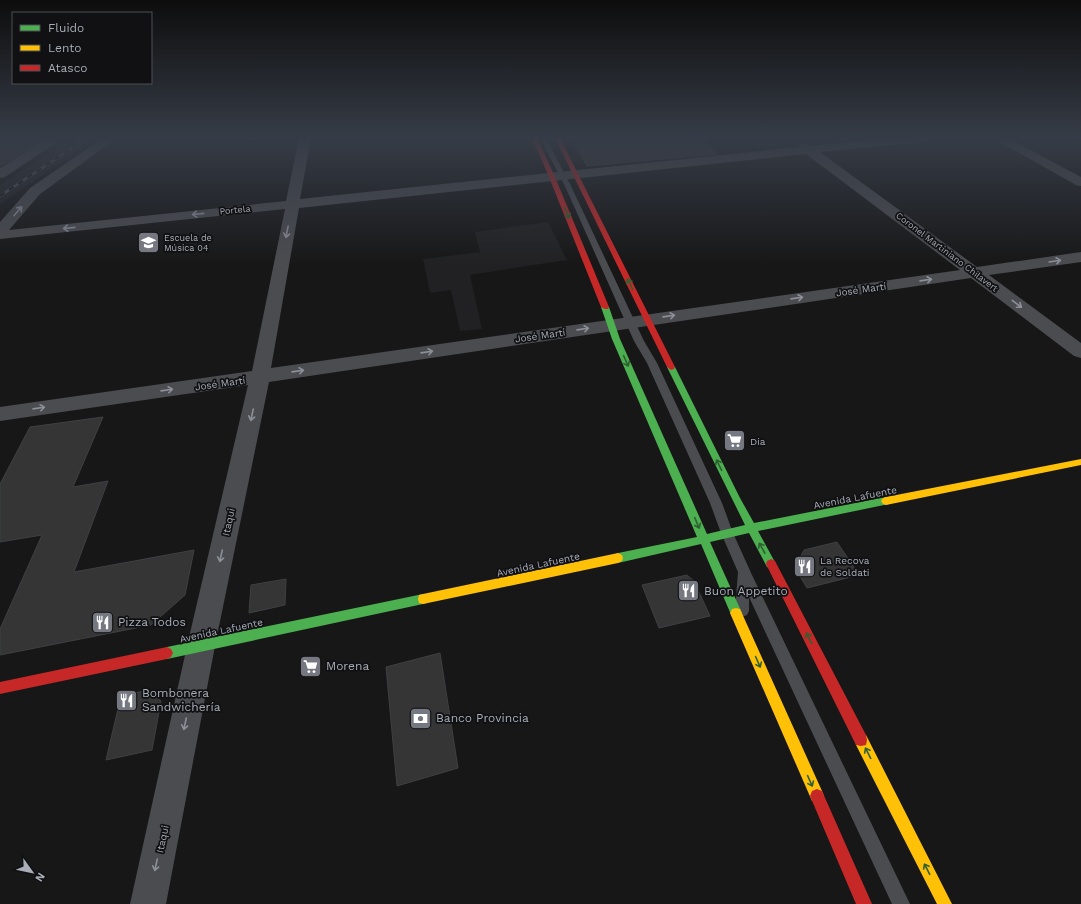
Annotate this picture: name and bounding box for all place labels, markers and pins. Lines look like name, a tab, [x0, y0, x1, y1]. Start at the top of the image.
school or university icon: Escuela de Música 04	[135, 230, 161, 256]
place label: Escuela de Música 04	[164, 233, 212, 253]
supermarket icon: Dia	[721, 428, 747, 454]
place label: Dia	[750, 436, 766, 447]
restaurant icon: La Recova de Soldati	[792, 553, 818, 579]
place label: La Recova de Soldati	[820, 555, 870, 578]
restaurant icon: Buon Appetito	[676, 578, 702, 604]
place label: Buon Appetito	[704, 584, 788, 598]
restaurant icon: Pizza Todos	[90, 609, 116, 635]
place label: Pizza Todos	[118, 615, 186, 629]
supermarket icon: Morena	[297, 653, 323, 679]
place label: Morena	[326, 659, 369, 673]
place label: Bombonera Sandwichería	[142, 686, 221, 714]
restaurant icon: Bombonera Sandwichería	[113, 687, 139, 713]
bank icon: Banco Provincia	[407, 705, 433, 731]
place label: Banco Provincia	[436, 711, 529, 725]

